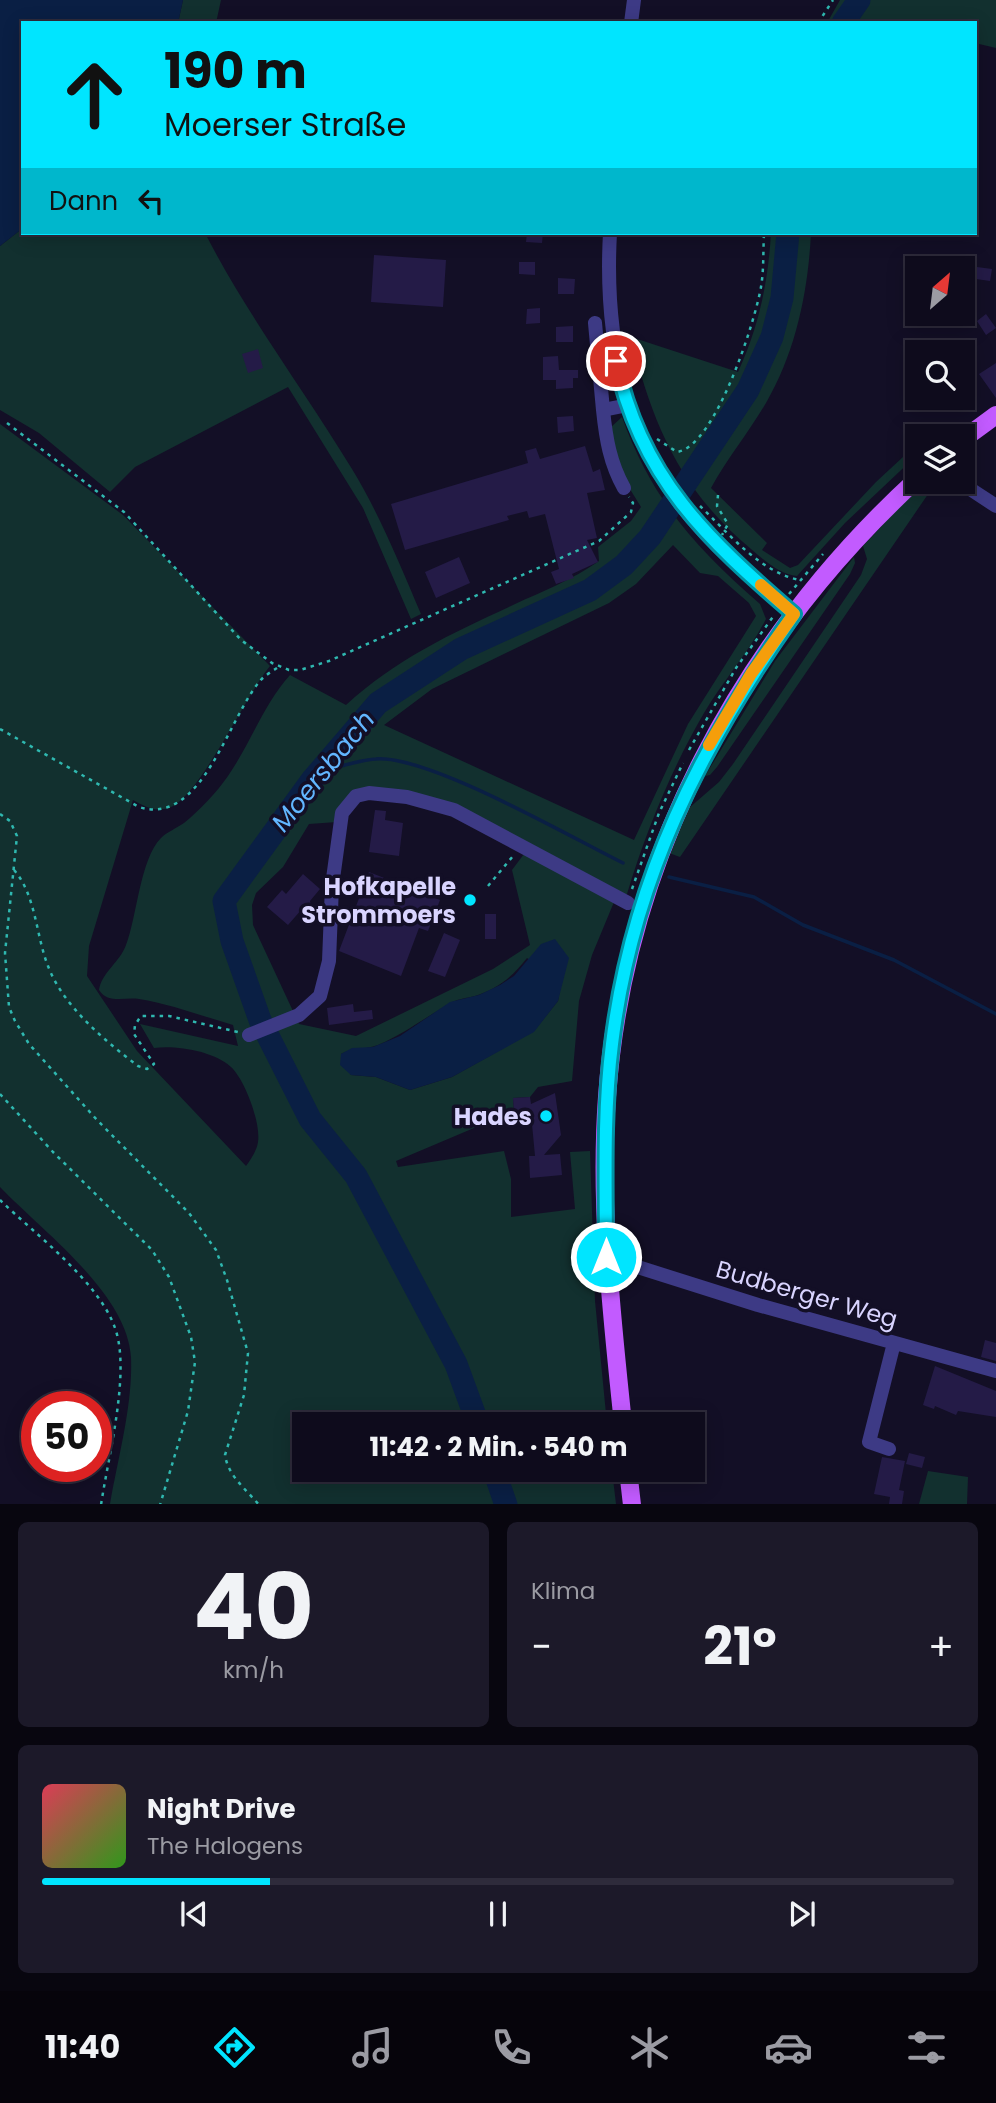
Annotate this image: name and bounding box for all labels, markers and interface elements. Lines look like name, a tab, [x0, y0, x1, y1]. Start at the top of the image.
text: 190 m	[164, 37, 307, 105]
icon: ahead	[49, 49, 140, 140]
text: Moerser Straße	[164, 102, 406, 147]
icon: left	[132, 182, 170, 220]
text: Dann	[49, 183, 118, 219]
north arrow	[905, 256, 975, 326]
map controls	[905, 256, 975, 494]
pin	[586, 331, 646, 391]
button: search	[905, 340, 975, 410]
icon: arrive	[597, 342, 635, 380]
button: layers	[905, 424, 975, 494]
water label: Moersbach	[263, 703, 383, 839]
place label: Hofkapelle Strommoers	[301, 870, 456, 931]
marker: Hofkapelle Strommoers	[462, 892, 478, 908]
place label: Hades	[454, 1100, 532, 1133]
marker: Hades	[538, 1108, 554, 1124]
position arrow	[569, 1220, 643, 1294]
street label: Budberger Weg	[712, 1252, 902, 1336]
speed limit sign: 50	[21, 1391, 112, 1482]
text: 11:42 · 2 Min. · 540 m	[369, 1429, 628, 1465]
text: 40	[193, 1543, 314, 1671]
text: Klima	[531, 1575, 595, 1607]
text: 21°	[703, 1610, 777, 1683]
text: −	[531, 1620, 552, 1673]
text: +	[928, 1620, 954, 1673]
text: km/h	[223, 1654, 284, 1686]
text: Night Drive	[147, 1791, 295, 1827]
text: The Halogens	[147, 1830, 303, 1862]
icon: previous	[175, 1895, 213, 1933]
icon: pause	[479, 1895, 517, 1933]
icon: next	[783, 1895, 821, 1933]
icon: directions	[210, 2023, 259, 2072]
icon: music	[348, 2023, 397, 2072]
icon: phone	[487, 2023, 536, 2072]
icon: climate	[625, 2023, 674, 2072]
icon: car	[764, 2023, 813, 2072]
icon: filters	[902, 2023, 951, 2072]
text: 11:40	[45, 2024, 120, 2069]

